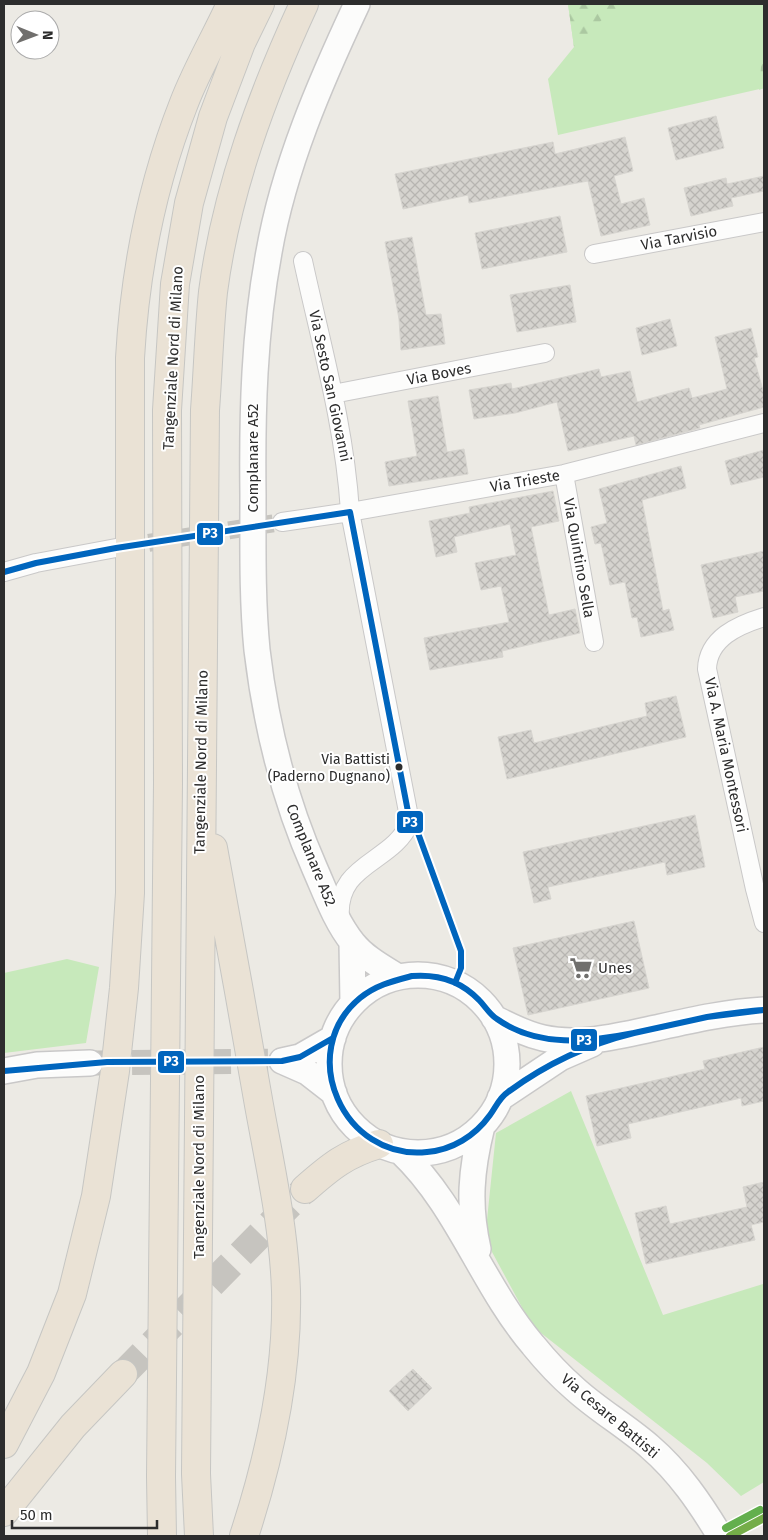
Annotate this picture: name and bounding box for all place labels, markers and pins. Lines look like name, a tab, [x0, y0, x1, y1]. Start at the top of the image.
place label: Via Battisti (Paderno Dugnano)	[268, 751, 390, 785]
marker: Via Battisti (Paderno Dugnano)	[394, 762, 404, 772]
supermarket icon: Unes	[568, 955, 594, 981]
place label: Unes	[598, 959, 632, 977]

